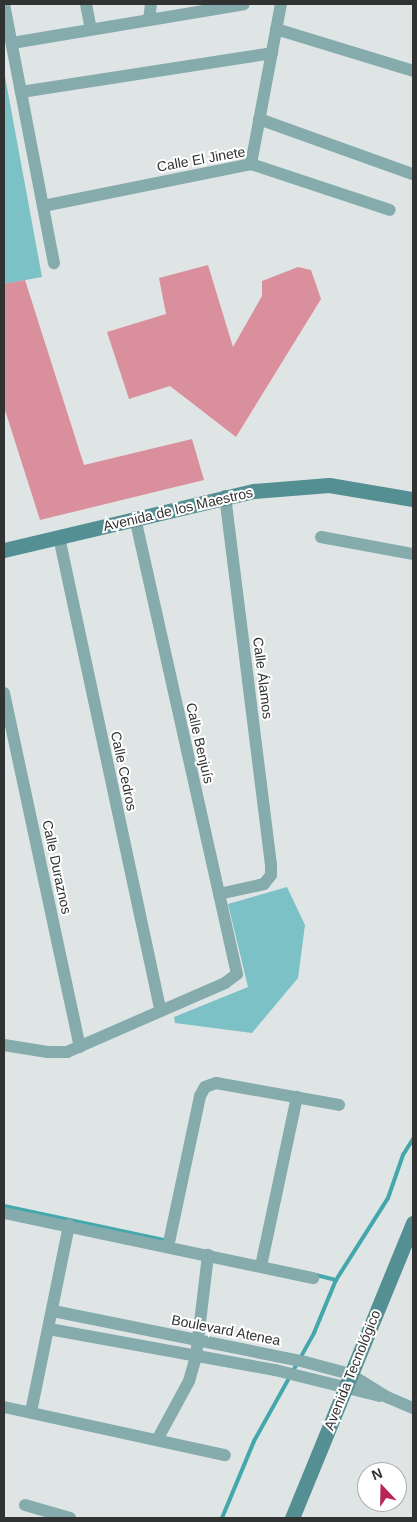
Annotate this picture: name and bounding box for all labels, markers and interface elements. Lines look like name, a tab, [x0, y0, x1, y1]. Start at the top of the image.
street label: Calle El Jinete	[155, 143, 247, 175]
street label: Avenida de los Maestros	[102, 484, 254, 534]
street label: Calle Álamos	[250, 636, 276, 720]
street label: Calle Benjuís	[183, 701, 217, 785]
street label: Calle Cedros	[107, 730, 141, 812]
street label: Calle Duraznos	[39, 818, 75, 916]
street label: Avenida Tecnológico	[320, 1307, 384, 1433]
street label: Boulevard Atenea	[170, 1311, 282, 1349]
north arrow	[357, 1462, 407, 1512]
text: N	[369, 1465, 385, 1483]

